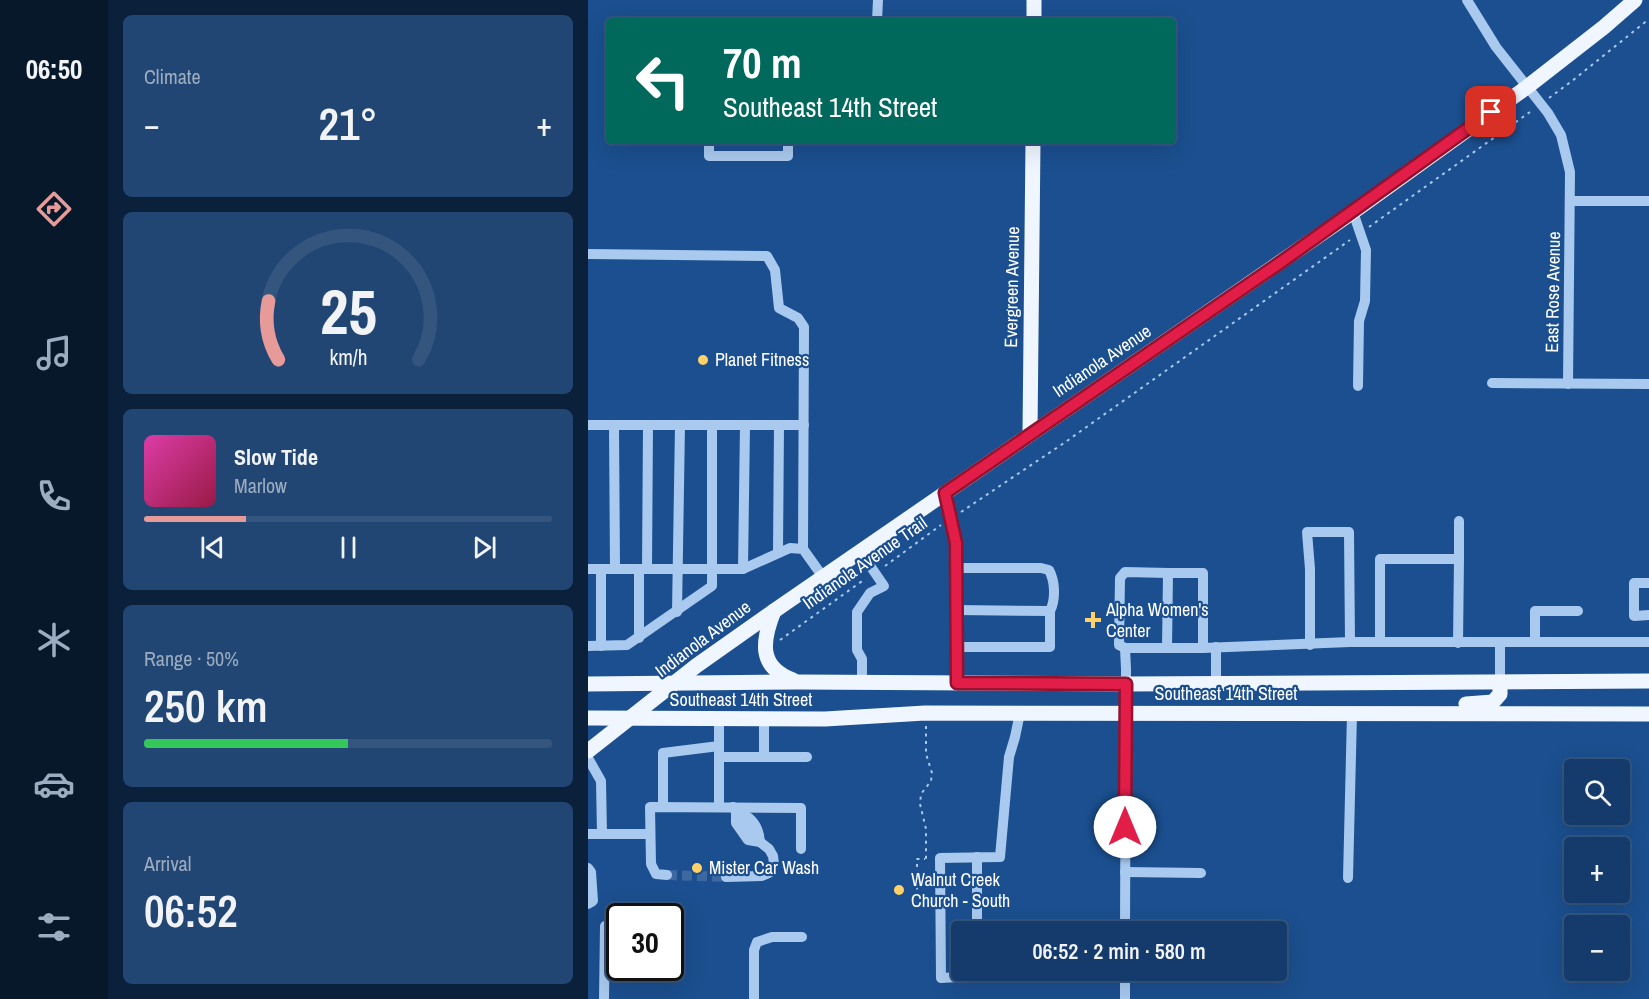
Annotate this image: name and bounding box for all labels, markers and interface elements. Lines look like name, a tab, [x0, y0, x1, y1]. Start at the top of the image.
text: 70 m	[723, 35, 802, 91]
icon: left	[624, 42, 702, 120]
text: 06:50	[26, 51, 82, 87]
text: Climate	[144, 63, 201, 90]
pin	[1465, 86, 1516, 137]
text: Southeast 14th Street	[723, 89, 937, 125]
text: 21°	[318, 93, 378, 154]
icon: arrive	[1474, 95, 1507, 128]
text: −	[144, 102, 160, 146]
text: +	[536, 102, 552, 146]
icon: directions	[33, 188, 75, 230]
street label: Evergreen Avenue	[998, 226, 1025, 348]
street label: East Rose Avenue	[1539, 231, 1566, 353]
text: 25	[320, 269, 376, 353]
street label: Indianola Avenue	[1048, 318, 1156, 403]
icon: music	[33, 332, 75, 374]
text: km/h	[329, 343, 367, 372]
place label: Planet Fitness	[715, 347, 809, 372]
marker: Planet Fitness	[696, 353, 710, 367]
text: Slow Tide	[234, 442, 318, 472]
text: Marlow	[234, 472, 287, 499]
icon: phone	[33, 475, 75, 517]
street label: Indianola Avenue Trail	[797, 510, 932, 615]
icon: previous	[196, 531, 229, 564]
icon: pause	[332, 531, 365, 564]
icon: next	[468, 531, 501, 564]
street label: Indianola Avenue	[650, 594, 756, 683]
place label: Alpha Women's Center	[1105, 597, 1209, 643]
marker: Alpha Women's Center	[1084, 611, 1102, 629]
icon: climate	[33, 619, 75, 661]
text: Range · 50%	[144, 645, 239, 672]
text: 250 km	[144, 675, 268, 736]
street label: Southeast 14th Street	[1155, 681, 1297, 706]
street label: Southeast 14th Street	[670, 687, 812, 712]
map controls	[1564, 759, 1630, 981]
button: search	[1564, 759, 1630, 825]
icon: car	[33, 763, 75, 805]
position arrow	[1093, 795, 1157, 859]
button: +	[1564, 837, 1630, 903]
text: Arrival	[144, 850, 191, 877]
place label: Mister Car Wash	[709, 855, 819, 880]
marker: Mister Car Wash	[690, 861, 704, 875]
place label: Walnut Creek Church - South	[911, 867, 1010, 913]
text: 06:52	[144, 880, 238, 941]
marker: Walnut Creek Church - South	[892, 883, 906, 897]
speed limit sign: 30	[606, 903, 684, 981]
icon: filters	[33, 906, 75, 948]
button: −	[1564, 915, 1630, 981]
text: 06:52 · 2 min · 580 m	[1032, 936, 1206, 966]

